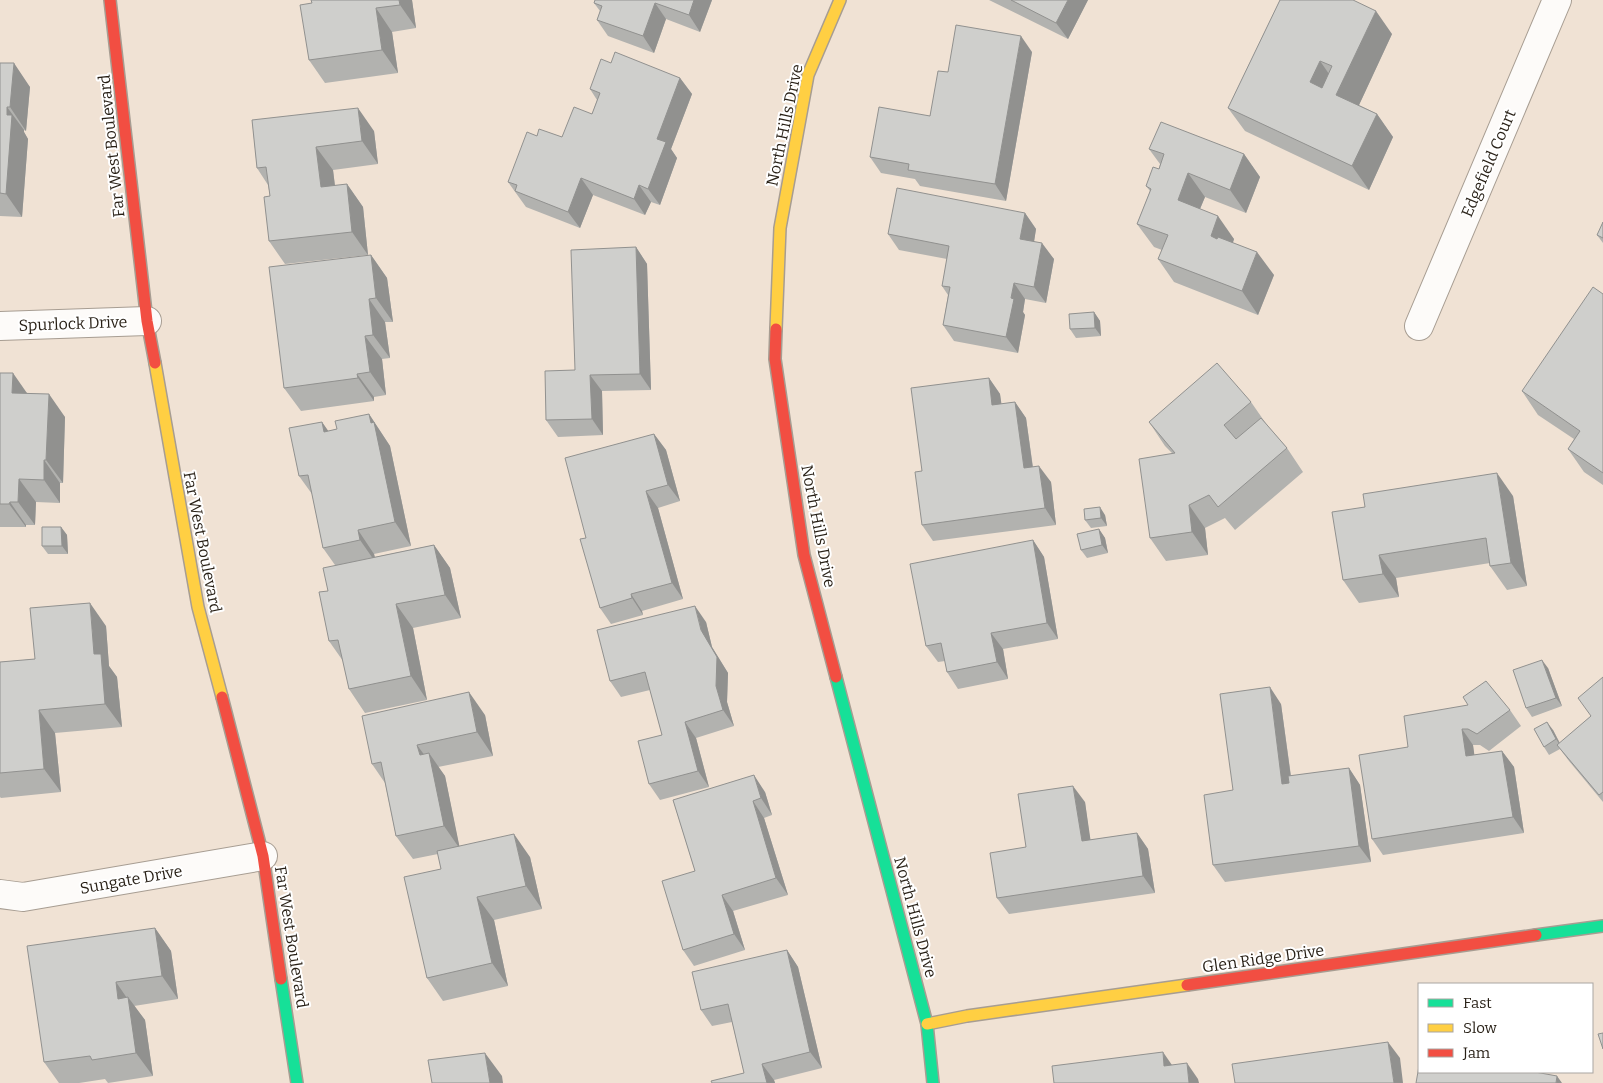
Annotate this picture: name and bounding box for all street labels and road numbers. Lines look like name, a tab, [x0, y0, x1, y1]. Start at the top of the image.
street label: North Hills Drive	[762, 62, 807, 188]
street label: Far West Boulevard	[94, 73, 128, 218]
street label: Edgefield Court	[1457, 106, 1520, 220]
street label: Spurlock Drive	[18, 312, 128, 335]
street label: North Hills Drive	[797, 463, 840, 589]
street label: Far West Boulevard	[179, 470, 226, 615]
street label: North Hills Drive	[890, 855, 941, 980]
street label: Sungate Drive	[78, 861, 184, 898]
street label: Far West Boulevard	[271, 865, 312, 1010]
street label: Glen Ridge Drive	[1201, 941, 1325, 976]

